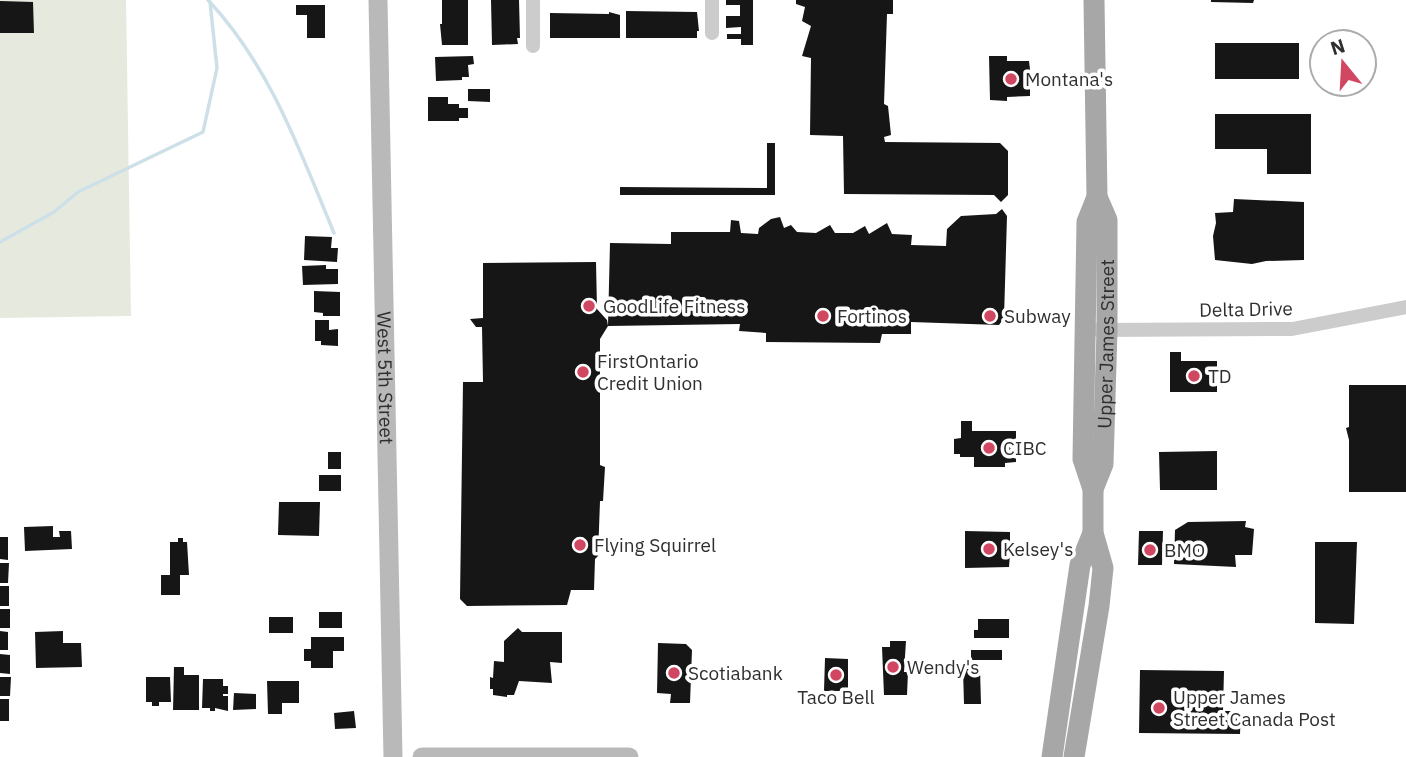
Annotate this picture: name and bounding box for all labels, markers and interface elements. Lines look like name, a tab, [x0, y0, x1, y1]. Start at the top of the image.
north arrow	[1308, 28, 1378, 98]
text: N	[1327, 33, 1348, 60]
place label: Montana's	[1025, 67, 1113, 91]
marker: Montana's	[1003, 71, 1019, 87]
street label: Upper James Street	[1092, 259, 1119, 429]
place label: GoodLife Fitness	[603, 294, 745, 318]
street label: Delta Drive	[1199, 296, 1293, 322]
marker: GoodLife Fitness	[581, 298, 597, 314]
place label: Fortinos	[837, 304, 907, 328]
place label: Subway	[1004, 304, 1071, 328]
marker: Fortinos	[815, 308, 831, 324]
marker: Subway	[982, 308, 998, 324]
street label: West 5th Street	[372, 311, 399, 445]
place label: FirstOntario Credit Union	[597, 349, 703, 395]
marker: FirstOntario Credit Union	[575, 364, 591, 380]
place label: TD	[1208, 364, 1232, 388]
marker: TD	[1186, 368, 1202, 384]
place label: CIBC	[1003, 436, 1047, 460]
marker: CIBC	[981, 440, 997, 456]
place label: Flying Squirrel	[594, 533, 716, 557]
marker: Flying Squirrel	[572, 537, 588, 553]
place label: Kelsey's	[1003, 537, 1073, 561]
place label: BMO	[1164, 538, 1205, 562]
marker: Kelsey's	[981, 541, 997, 557]
marker: BMO	[1142, 542, 1158, 558]
place label: Wendy's	[907, 655, 980, 679]
marker: Wendy's	[885, 659, 901, 675]
place label: Scotiabank	[688, 661, 783, 685]
marker: Scotiabank	[666, 665, 682, 681]
marker: Taco Bell	[828, 667, 844, 683]
place label: Taco Bell	[797, 685, 875, 709]
place label: Upper James Street Canada Post	[1173, 685, 1336, 731]
marker: Upper James Street Canada Post	[1151, 700, 1167, 716]

